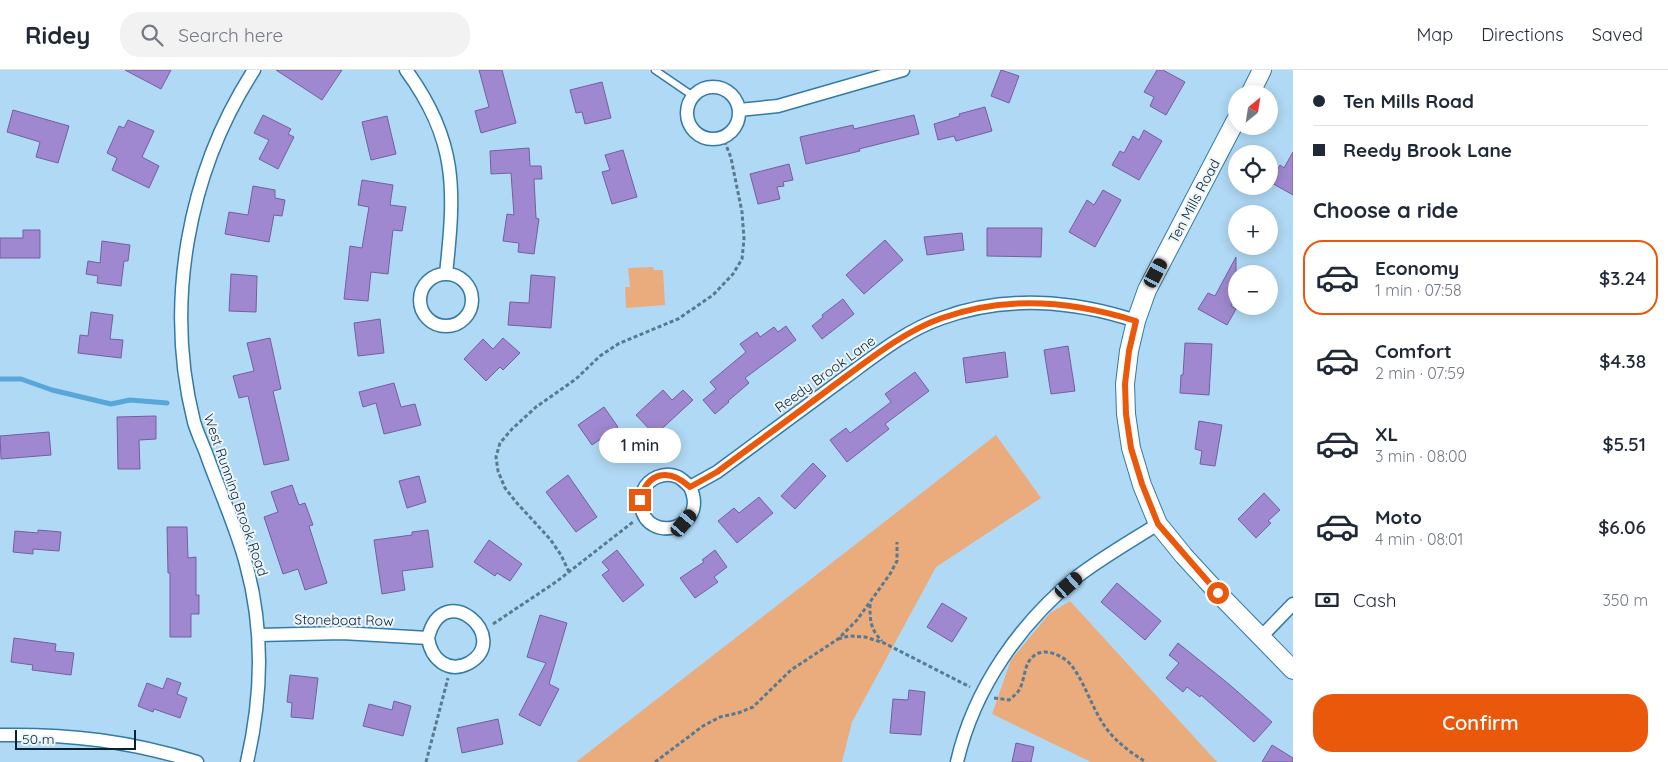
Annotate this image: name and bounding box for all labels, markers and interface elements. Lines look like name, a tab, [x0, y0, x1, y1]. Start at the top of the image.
search box	[120, 12, 470, 57]
text: Ridey	[25, 20, 90, 50]
icon: search	[138, 21, 166, 49]
text: Search here	[178, 23, 283, 47]
text: Map	[1416, 23, 1453, 46]
text: Directions	[1481, 23, 1564, 46]
text: Saved	[1592, 23, 1643, 46]
north arrow	[1228, 85, 1278, 135]
map controls	[1228, 85, 1278, 315]
text: Ten Mills Road	[1343, 89, 1474, 113]
text: Reedy Brook Lane	[1343, 138, 1512, 162]
button: locate	[1228, 145, 1278, 195]
street label: Ten Mills Road	[1164, 156, 1224, 246]
text: Choose a ride	[1313, 196, 1458, 224]
button: +	[1228, 205, 1278, 255]
icon: car	[1315, 255, 1360, 300]
car	[1142, 256, 1169, 290]
text: Economy	[1375, 256, 1459, 280]
button: −	[1228, 265, 1278, 315]
text: $3.24	[1599, 266, 1646, 290]
text: 1 min · 07:58	[1375, 280, 1462, 300]
street label: Reedy Brook Lane	[771, 331, 879, 416]
icon: car	[1315, 338, 1360, 383]
text: Comfort	[1375, 339, 1452, 363]
text: $4.38	[1599, 349, 1646, 373]
text: 2 min · 07:59	[1375, 363, 1465, 383]
street label: West Running Brook Road	[200, 411, 272, 579]
icon: car	[1315, 421, 1360, 466]
text: XL	[1375, 422, 1398, 446]
callout: 1 min	[599, 428, 681, 462]
text: $5.51	[1602, 432, 1646, 456]
text: 1 min	[621, 435, 659, 455]
text: 3 min · 08:00	[1375, 446, 1467, 466]
route end	[629, 489, 651, 511]
icon: car	[1315, 504, 1360, 549]
text: Moto	[1375, 505, 1422, 529]
car	[668, 507, 699, 539]
text: $6.06	[1598, 515, 1646, 539]
text: 4 min · 08:01	[1375, 529, 1464, 549]
car	[1052, 569, 1085, 601]
route start	[1207, 582, 1229, 604]
icon: cash	[1313, 586, 1341, 614]
text: Cash	[1353, 588, 1397, 612]
text: 350 m	[1602, 590, 1648, 610]
street label: Stoneboat Row	[294, 610, 394, 630]
button: Confirm	[1313, 694, 1648, 752]
scale bar	[15, 727, 136, 750]
text: 50 m	[22, 730, 55, 748]

